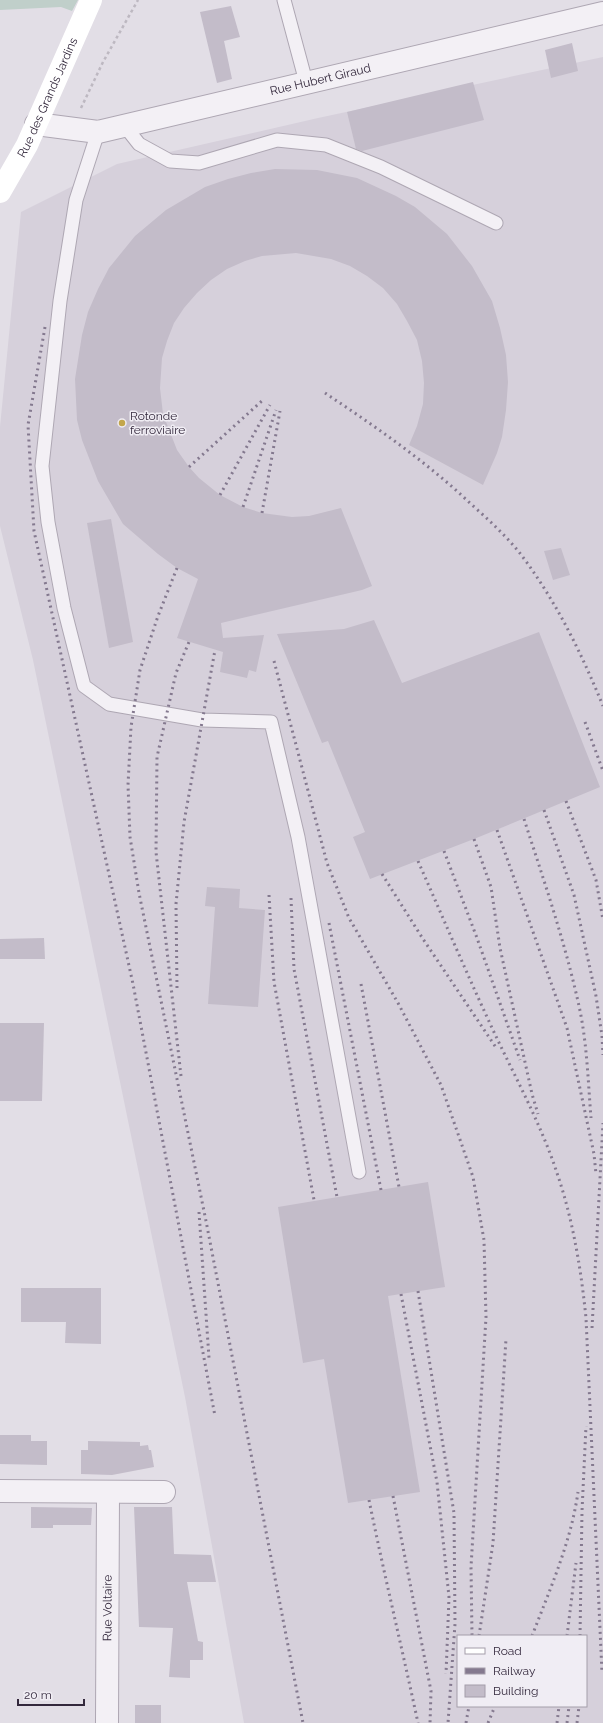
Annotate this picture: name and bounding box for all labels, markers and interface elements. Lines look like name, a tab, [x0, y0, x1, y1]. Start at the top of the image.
street label: Rue des Grands Jardins	[14, 35, 81, 160]
street label: Rue Hubert Giraud	[269, 61, 372, 98]
place label: Rotonde ferroviaire	[130, 409, 185, 437]
marker: Rotonde ferroviaire	[117, 418, 127, 428]
street label: Rue Voltaire	[100, 1575, 115, 1641]
legend	[457, 1635, 587, 1707]
text: Road	[493, 1644, 522, 1658]
text: Railway	[493, 1664, 536, 1678]
scale bar	[18, 1681, 84, 1707]
text: Building	[493, 1684, 539, 1698]
text: 20 m	[24, 1688, 52, 1702]

